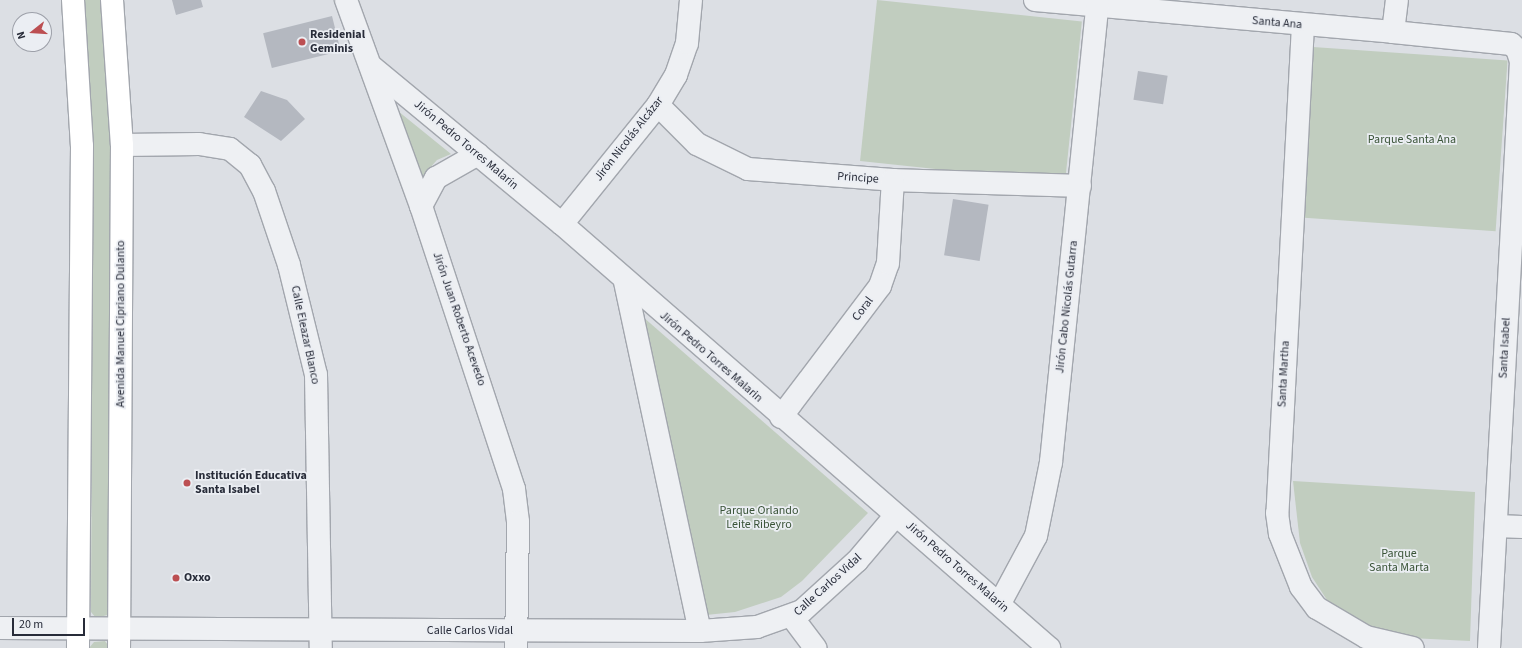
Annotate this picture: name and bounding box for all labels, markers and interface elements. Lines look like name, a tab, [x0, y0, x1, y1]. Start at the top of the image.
north arrow	[12, 12, 52, 52]
street label: Santa Ana	[1251, 14, 1303, 32]
place label: Residenial Geminis	[310, 28, 365, 56]
text: N	[13, 30, 29, 41]
marker: Residenial Geminis	[297, 37, 307, 47]
street label: Jirón Nicolás Alcázar	[592, 94, 666, 184]
street label: Jirón Pedro Torres Malarin	[411, 97, 521, 193]
park label: Parque Santa Ana	[1368, 133, 1456, 147]
street label: Principe	[837, 169, 879, 187]
street label: Jirón Cabo Nicolás Gutarra	[1053, 240, 1081, 374]
street label: Avenida Manuel Cipriano Dulanto	[114, 241, 128, 407]
street label: Jirón Juan Roberto Acevedo	[429, 250, 489, 388]
street label: Calle Eleazar Blanco	[288, 284, 322, 386]
street label: Coral	[849, 294, 877, 324]
street label: Jirón Pedro Torres Malarin	[657, 308, 765, 406]
street label: Santa Isabel	[1496, 317, 1514, 379]
street label: Santa Martha	[1275, 340, 1293, 408]
place label: Institución Educativa Santa Isabel	[195, 469, 307, 497]
marker: Institución Educativa Santa Isabel	[182, 478, 192, 488]
park label: Parque Orlando Leite Ribeyro	[720, 504, 798, 532]
street label: Jirón Pedro Torres Malarin	[903, 518, 1011, 616]
park label: Parque Santa Marta	[1369, 547, 1429, 575]
street label: Calle Carlos Vidal	[791, 551, 865, 619]
place label: Oxxo	[184, 571, 211, 585]
marker: Oxxo	[171, 573, 181, 583]
scale bar	[14, 610, 87, 636]
text: 20 m	[19, 616, 43, 633]
street label: Calle Carlos Vidal	[427, 624, 513, 638]

